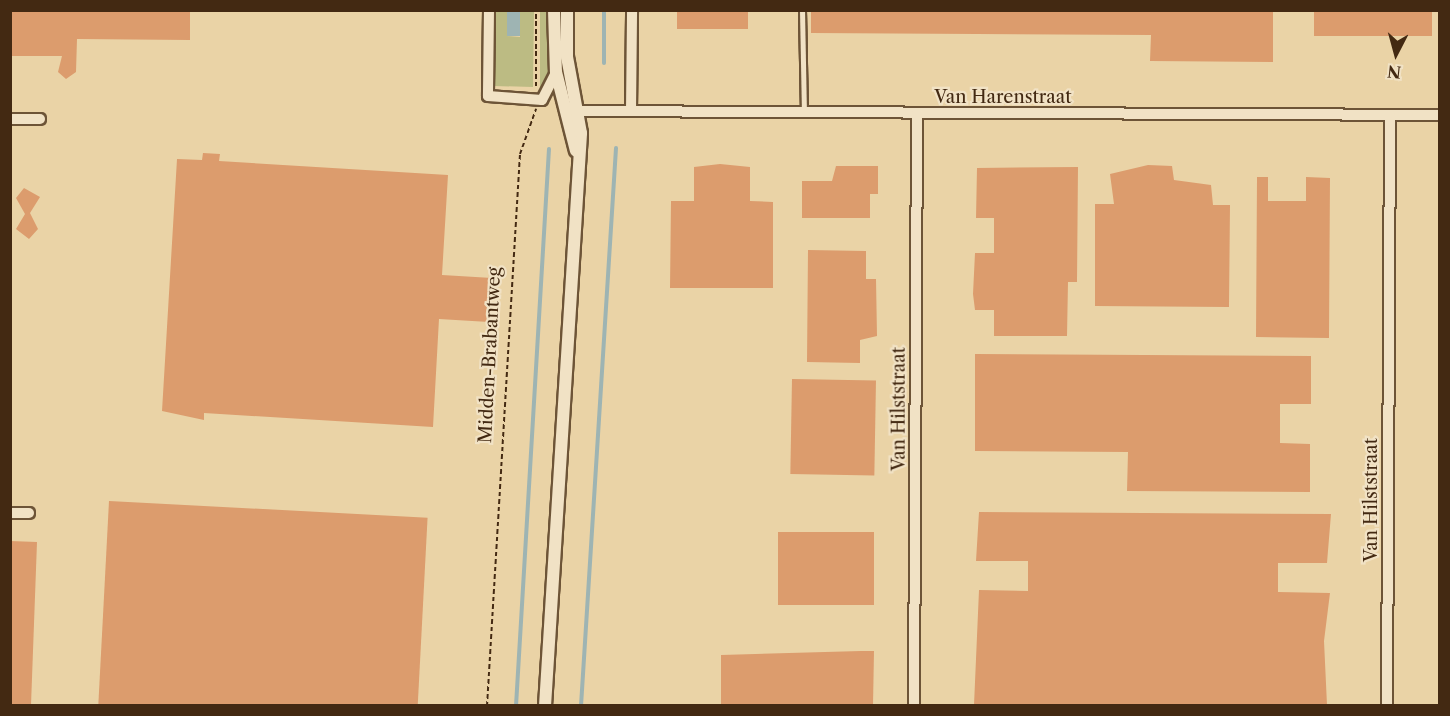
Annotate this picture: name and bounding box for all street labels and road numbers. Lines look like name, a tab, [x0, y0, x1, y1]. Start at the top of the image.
street label: Van Harenstraat	[934, 86, 1072, 108]
street label: Midden-Brabantweg	[475, 266, 505, 444]
street label: Van Hilststraat	[888, 347, 910, 471]
street label: Van Hilststraat	[1360, 438, 1382, 562]

